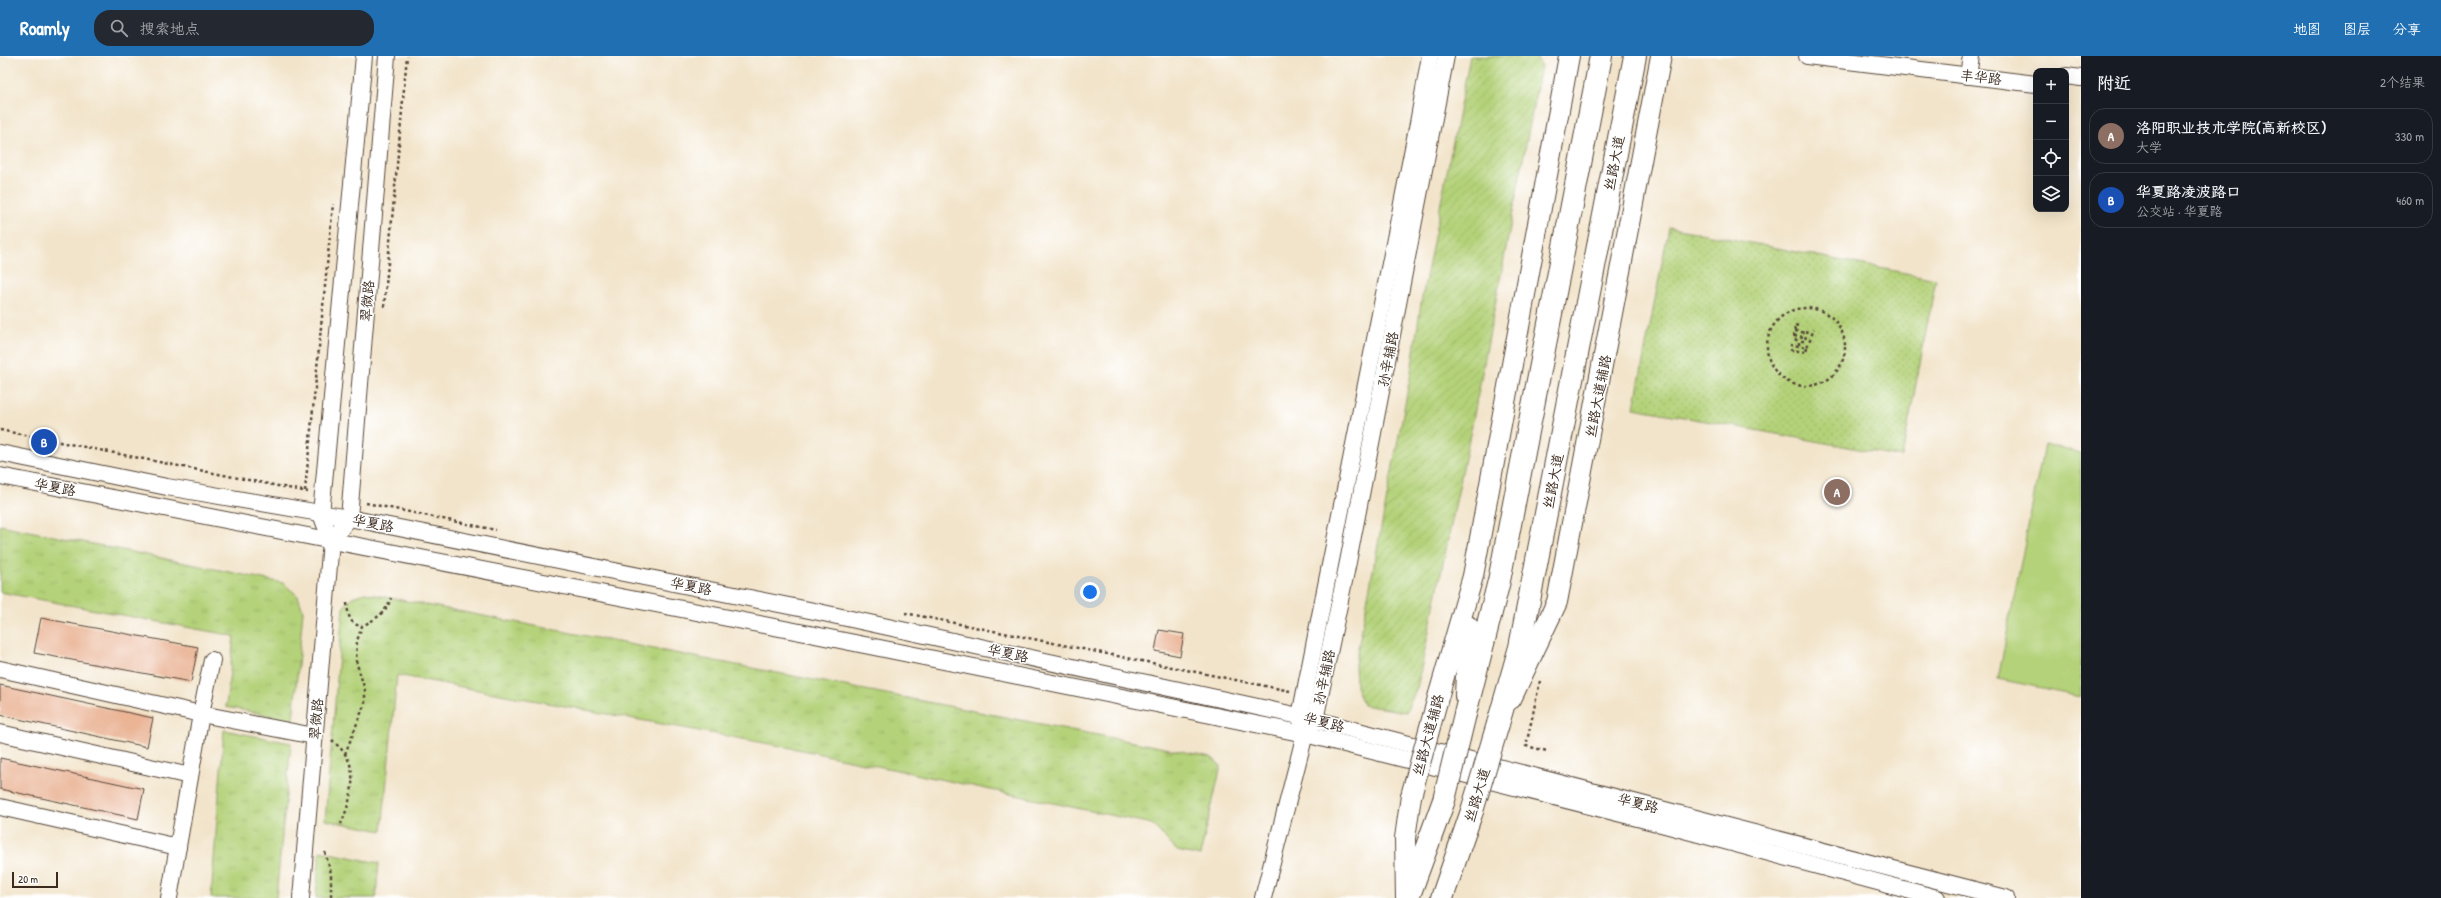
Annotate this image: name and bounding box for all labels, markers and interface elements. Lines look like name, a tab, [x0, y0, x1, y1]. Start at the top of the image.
search box	[94, 10, 374, 46]
text: Roamly	[20, 15, 70, 41]
icon: search	[108, 17, 130, 39]
text: 搜索地点	[140, 18, 200, 39]
text: 地图	[2293, 19, 2321, 38]
text: 图层	[2343, 19, 2371, 38]
text: 分享	[2393, 19, 2421, 38]
street label: 丰华路	[1959, 65, 2003, 88]
map controls	[2033, 68, 2069, 212]
button: +	[2033, 68, 2069, 104]
text: 附近	[2097, 71, 2131, 94]
text: 2个结果	[2380, 73, 2425, 91]
button: −	[2033, 104, 2069, 140]
text: 洛阳职业技术学院(高新校区)	[2136, 117, 2326, 138]
text: A	[2108, 127, 2114, 145]
text: 330 m	[2395, 127, 2424, 145]
street label: 丝路大道	[1599, 134, 1628, 192]
text: 大学	[2136, 138, 2162, 156]
button: locate	[2033, 140, 2069, 176]
button: layers	[2033, 176, 2069, 212]
text: 华夏路凌波路口	[2136, 181, 2241, 202]
text: B	[2108, 191, 2114, 209]
text: 460 m	[2396, 191, 2424, 209]
text: 公交站 · 华夏路	[2136, 202, 2223, 220]
street label: 翠微路	[355, 279, 378, 323]
street label: 孙辛辅路	[1373, 330, 1402, 388]
street label: 丝路大道辅路	[1580, 353, 1615, 439]
pin: B	[31, 427, 57, 457]
street label: 丝路大道	[1538, 452, 1567, 510]
street label: 华夏路	[33, 473, 78, 500]
pin: A	[1824, 477, 1850, 507]
street label: 华夏路	[351, 509, 396, 536]
street label: 华夏路	[669, 572, 714, 599]
your location	[1080, 582, 1100, 602]
street label: 华夏路	[986, 639, 1031, 666]
street label: 孙辛辅路	[1308, 648, 1339, 706]
street label: 丝路大道辅路	[1407, 692, 1448, 778]
street label: 翠微路	[304, 697, 327, 741]
street label: 华夏路	[1301, 707, 1347, 736]
street label: 丝路大道	[1459, 765, 1494, 824]
street label: 华夏路	[1615, 788, 1661, 817]
scale bar	[12, 870, 58, 889]
text: 20 m	[18, 872, 38, 886]

